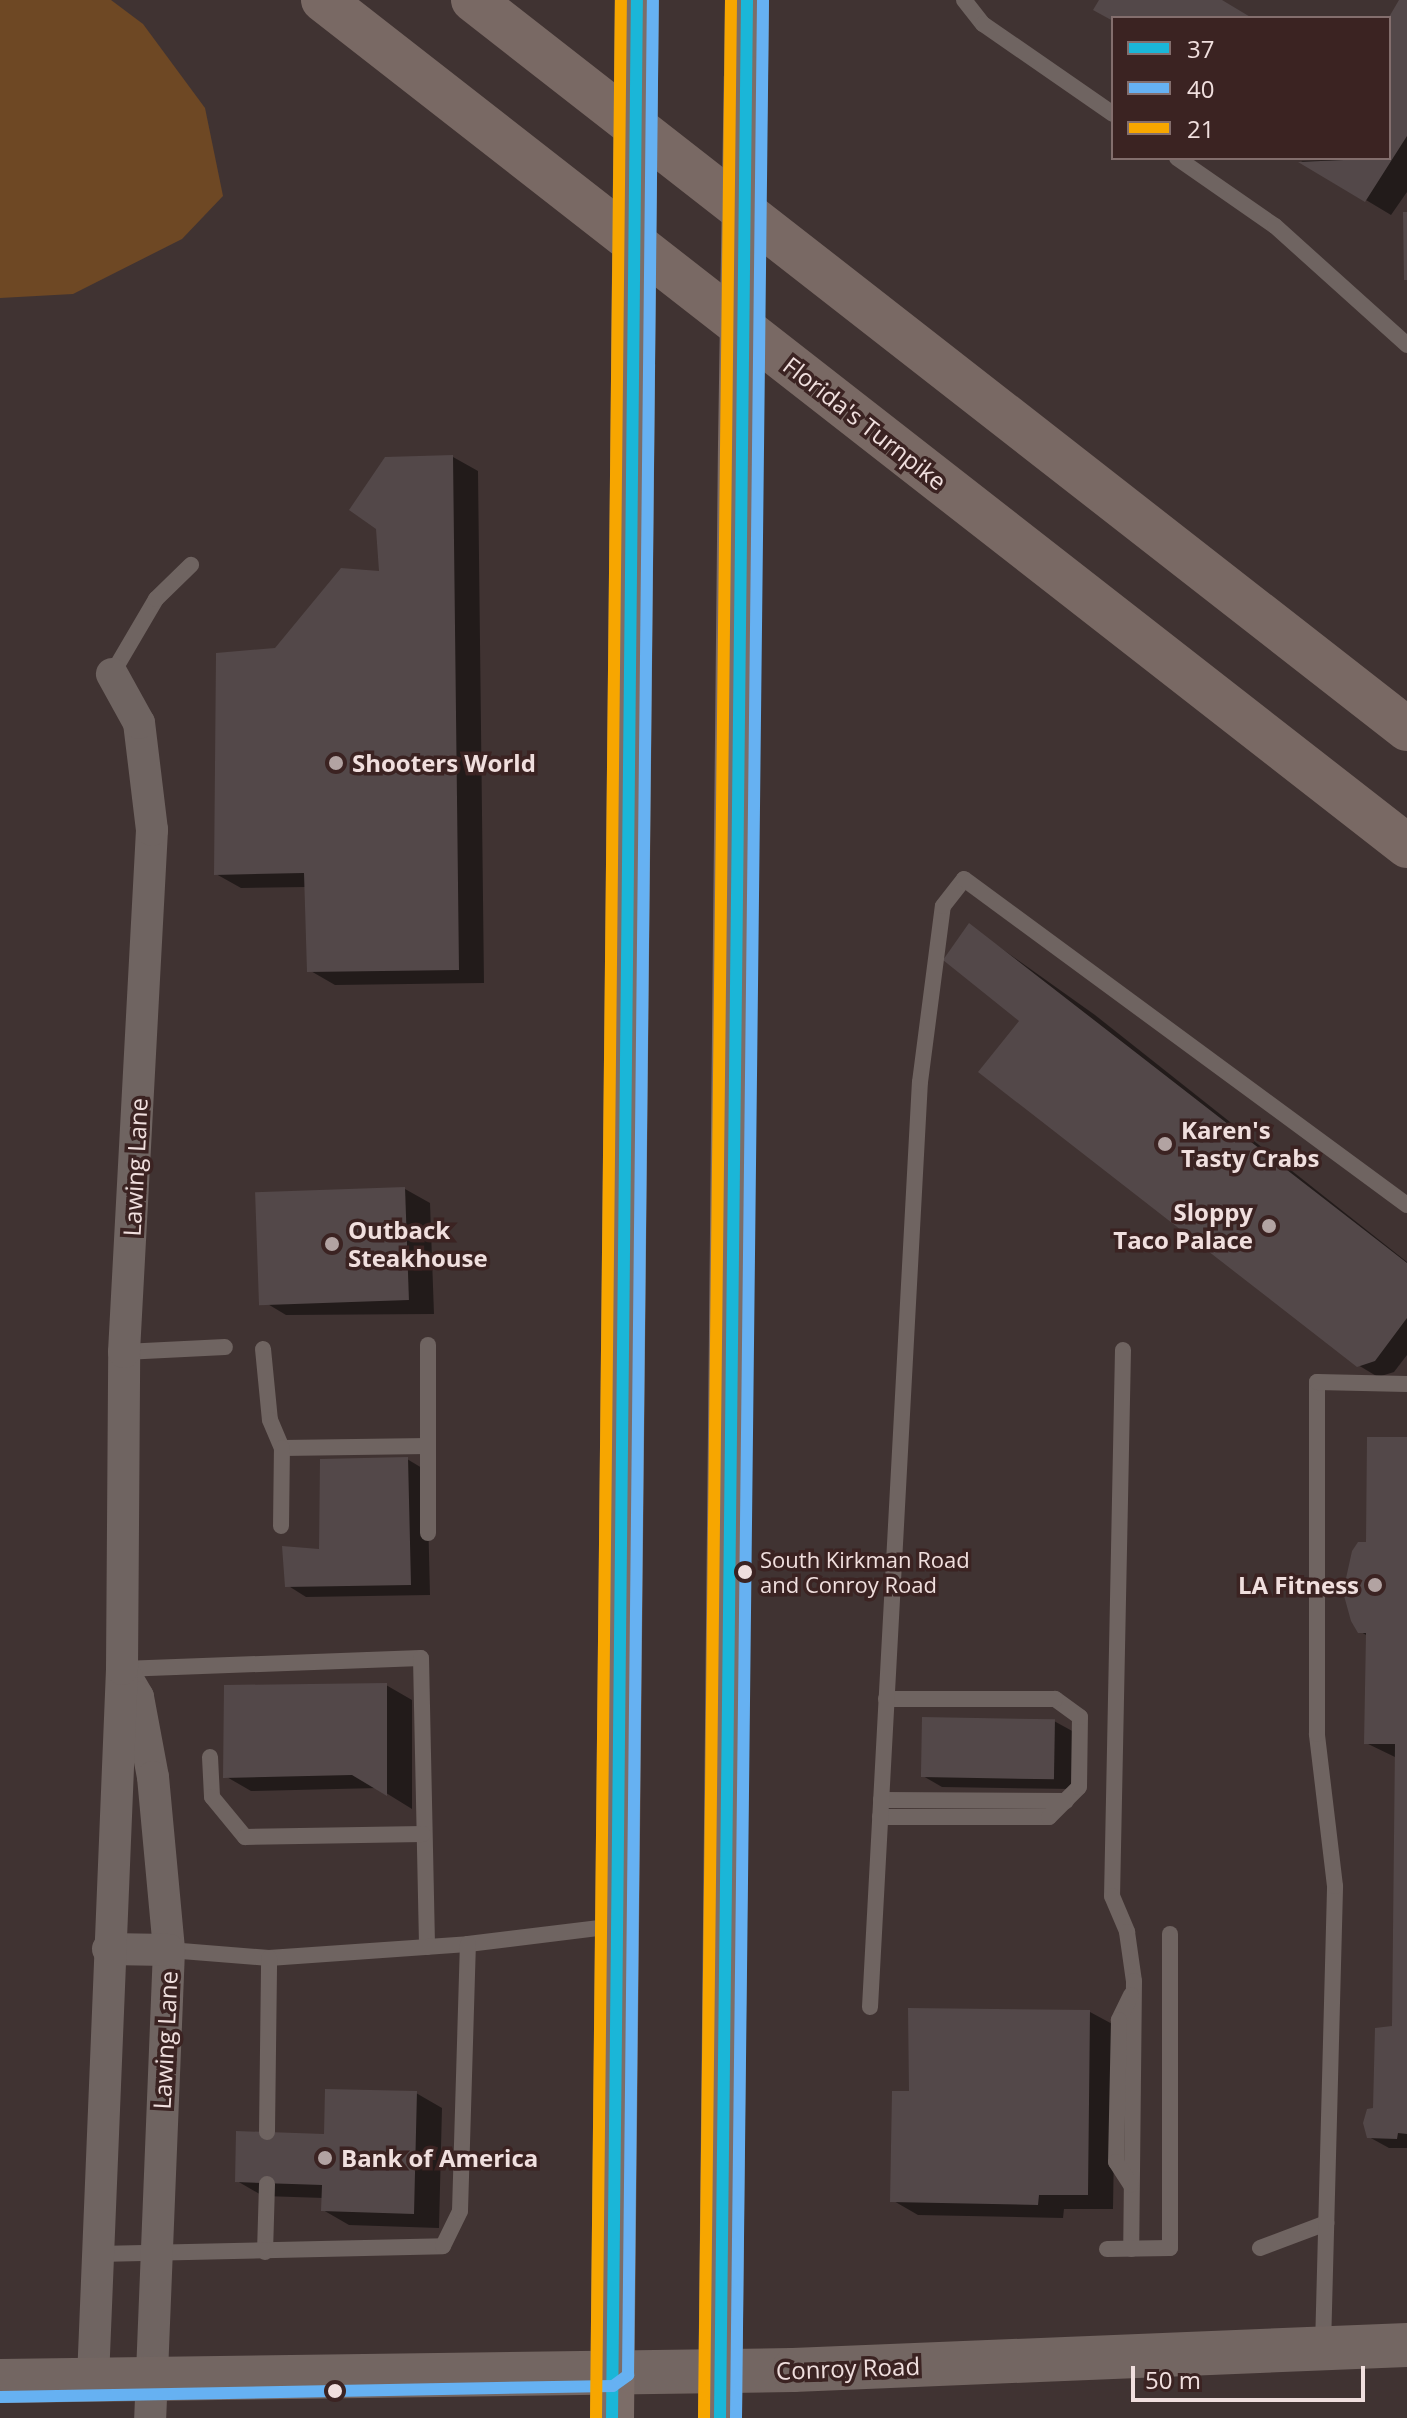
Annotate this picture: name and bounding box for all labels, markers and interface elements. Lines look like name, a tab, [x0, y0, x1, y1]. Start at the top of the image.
legend	[1111, 16, 1391, 160]
text: 37	[1187, 32, 1214, 65]
text: 40	[1187, 72, 1214, 105]
text: 21	[1187, 112, 1214, 145]
street label: Florida's Turnpike	[778, 350, 952, 496]
place label: Shooters World	[352, 749, 536, 777]
marker: Shooters World	[327, 754, 345, 772]
street label: Lawing Lane	[117, 1097, 153, 1237]
place label: Karen's Tasty Crabs	[1181, 1116, 1319, 1172]
marker: Karen's Tasty Crabs	[1156, 1135, 1174, 1153]
place label: Sloppy Taco Palace	[1113, 1198, 1253, 1254]
place label: Outback Steakhouse	[348, 1216, 488, 1272]
marker: Sloppy Taco Palace	[1260, 1217, 1278, 1235]
marker: Outback Steakhouse	[323, 1235, 341, 1253]
place label: South Kirkman Road and Conroy Road	[760, 1546, 970, 1598]
marker: South Kirkman Road and Conroy Road	[737, 1564, 753, 1580]
place label: LA Fitness	[1238, 1571, 1359, 1599]
marker: LA Fitness	[1366, 1576, 1384, 1594]
street label: Lawing Lane	[147, 1970, 183, 2110]
place label: Bank of America	[341, 2144, 538, 2172]
marker: Bank of America	[316, 2149, 334, 2167]
scale bar	[1135, 2350, 1369, 2400]
street label: Conroy Road	[776, 2351, 920, 2385]
text: 50 m	[1145, 2363, 1201, 2396]
unlabelled marker	[327, 2383, 343, 2399]

